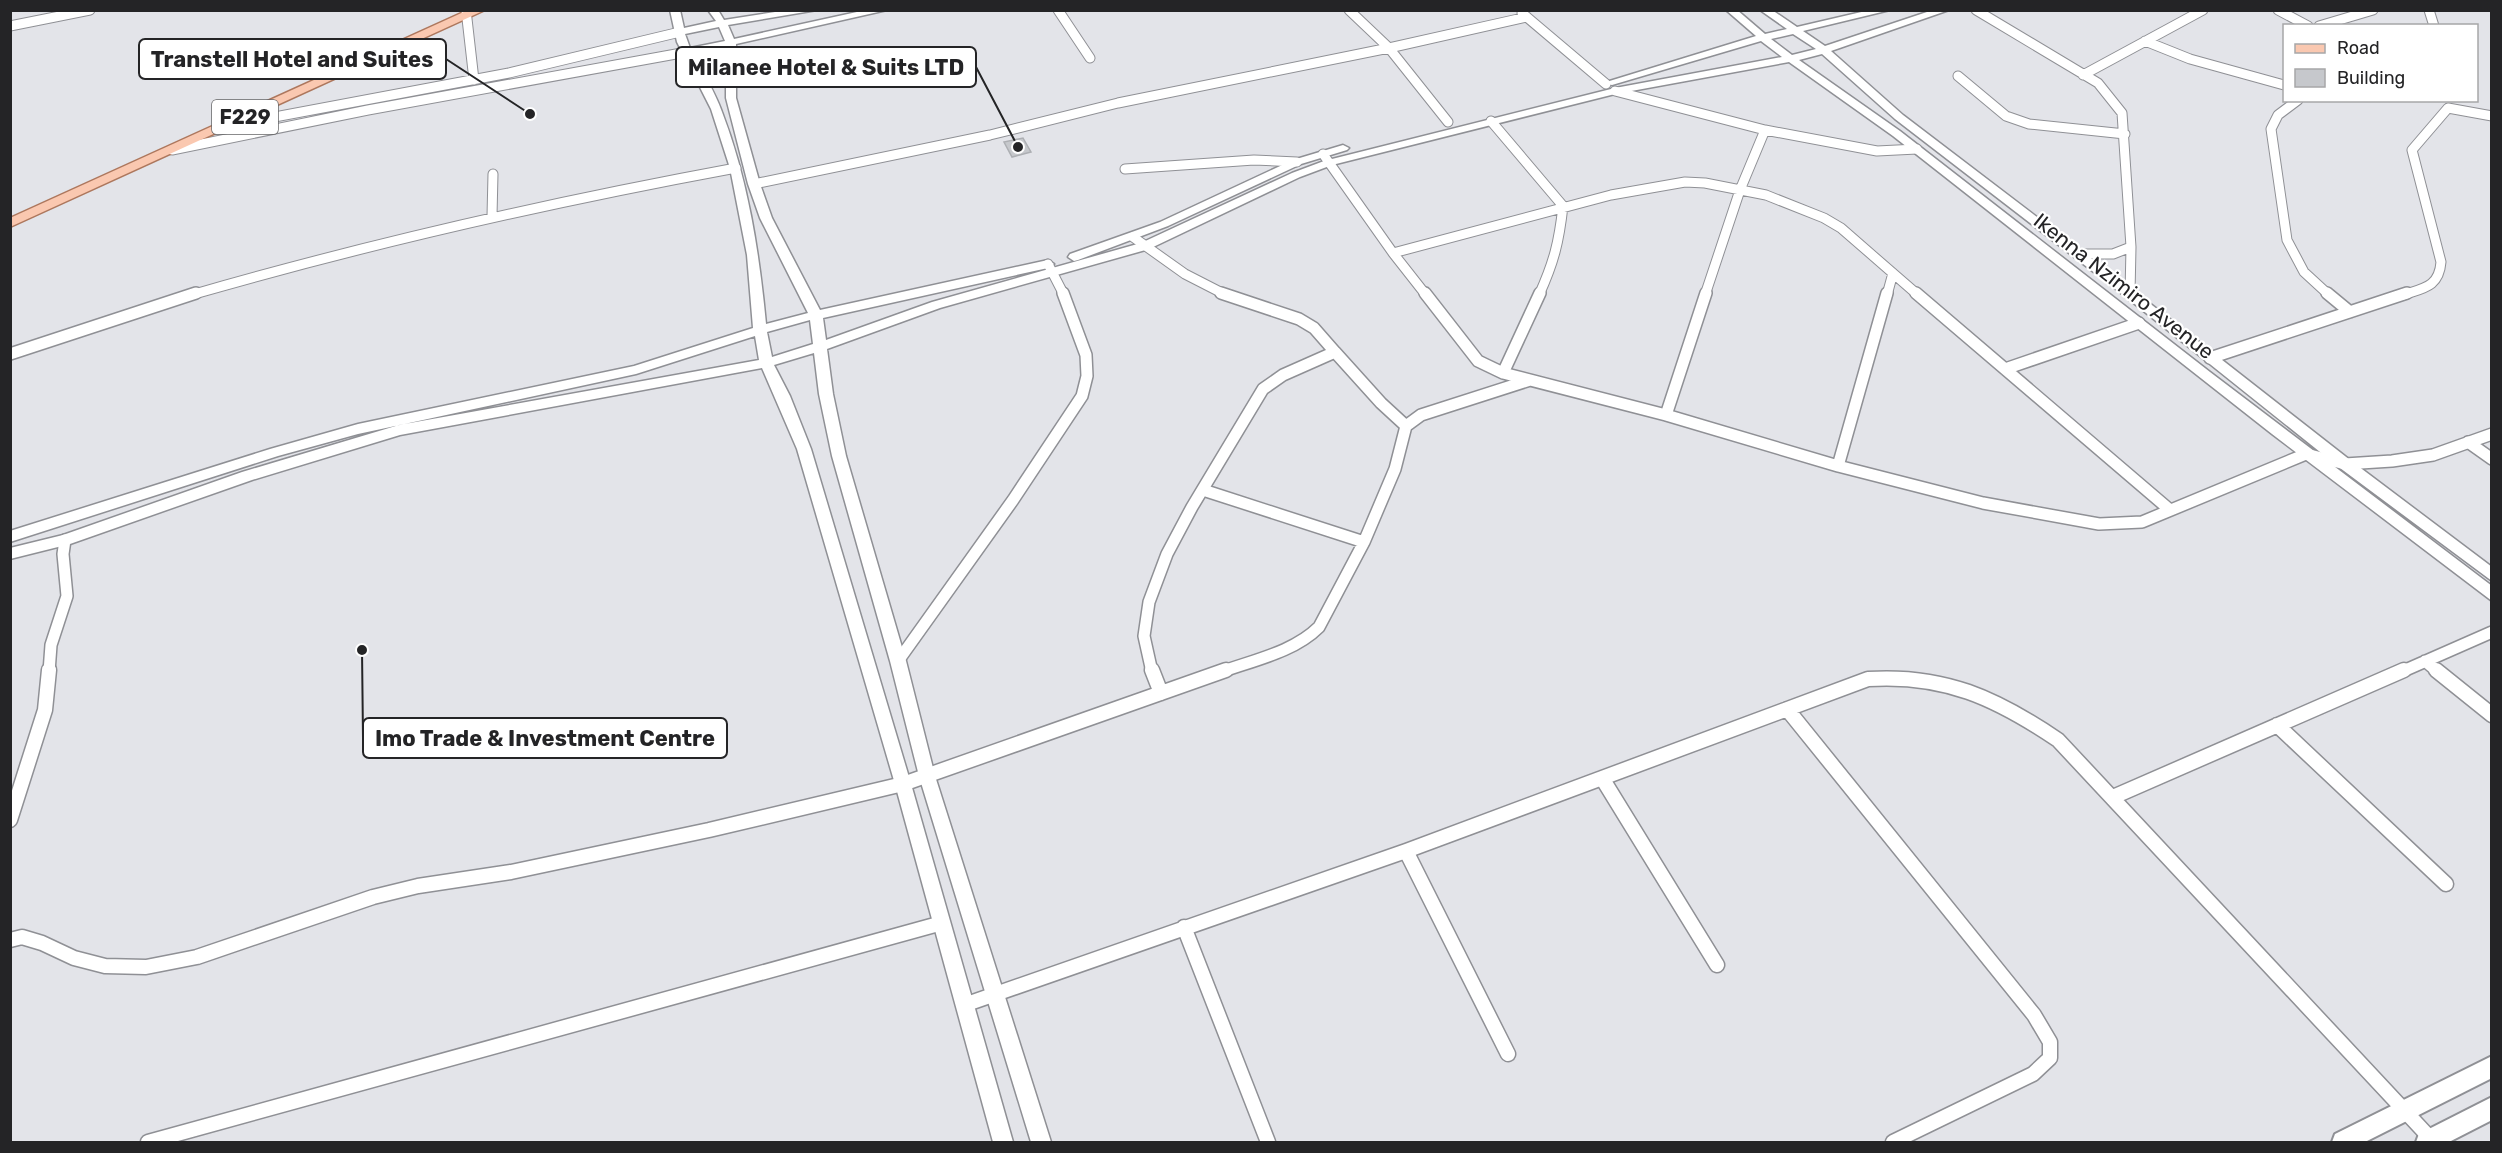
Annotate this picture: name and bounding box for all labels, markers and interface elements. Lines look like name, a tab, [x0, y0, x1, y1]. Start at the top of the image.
legend	[2283, 24, 2478, 102]
text: Road	[2337, 37, 2380, 59]
callout: Transtell Hotel and Suites	[139, 39, 446, 79]
text: Transtell Hotel and Suites	[151, 46, 433, 73]
callout: Milanee Hotel & Suits LTD	[676, 47, 976, 87]
text: Milanee Hotel & Suits LTD	[688, 54, 964, 81]
text: Building	[2337, 67, 2405, 89]
road number: F229	[212, 100, 278, 134]
street label: Ikenna Nzimiro Avenue	[2029, 208, 2219, 364]
callout: Imo Trade & Investment Centre	[363, 718, 727, 758]
text: Imo Trade & Investment Centre	[375, 725, 715, 752]

